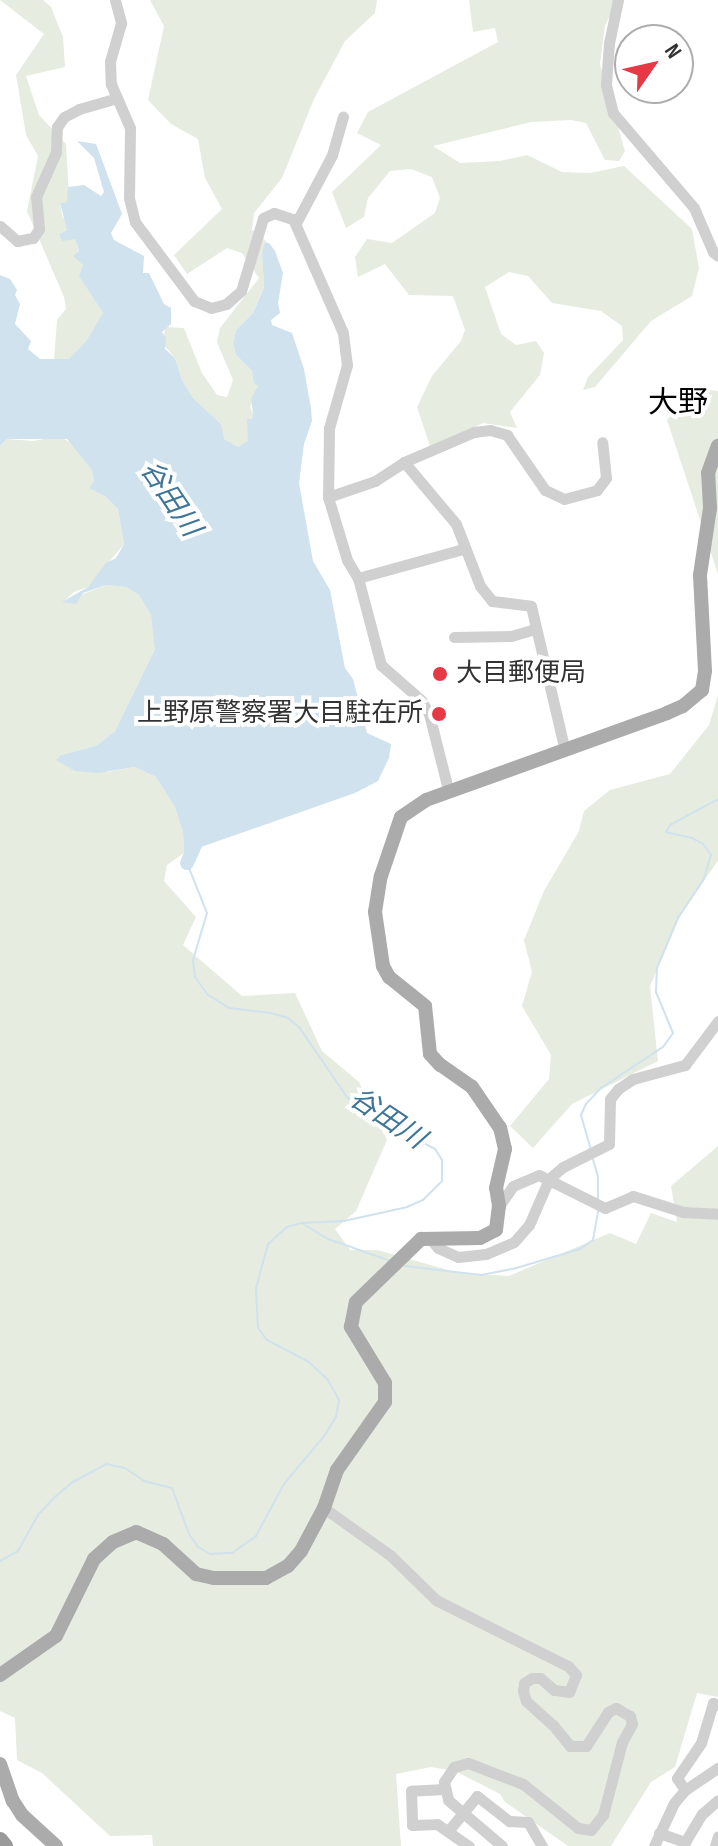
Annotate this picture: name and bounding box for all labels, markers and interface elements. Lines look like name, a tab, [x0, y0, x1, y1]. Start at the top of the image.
north arrow	[614, 24, 694, 104]
text: N	[658, 39, 687, 64]
district label: 大野	[648, 385, 708, 421]
water label: 谷田川	[133, 455, 207, 543]
place label: 大目郵便局	[456, 658, 586, 690]
marker: 大目郵便局	[431, 665, 449, 683]
place label: 上野原警察署大目駐在所	[137, 698, 423, 730]
marker: 上野原警察署大目駐在所	[430, 705, 448, 723]
water label: 谷田川	[343, 1082, 431, 1156]

